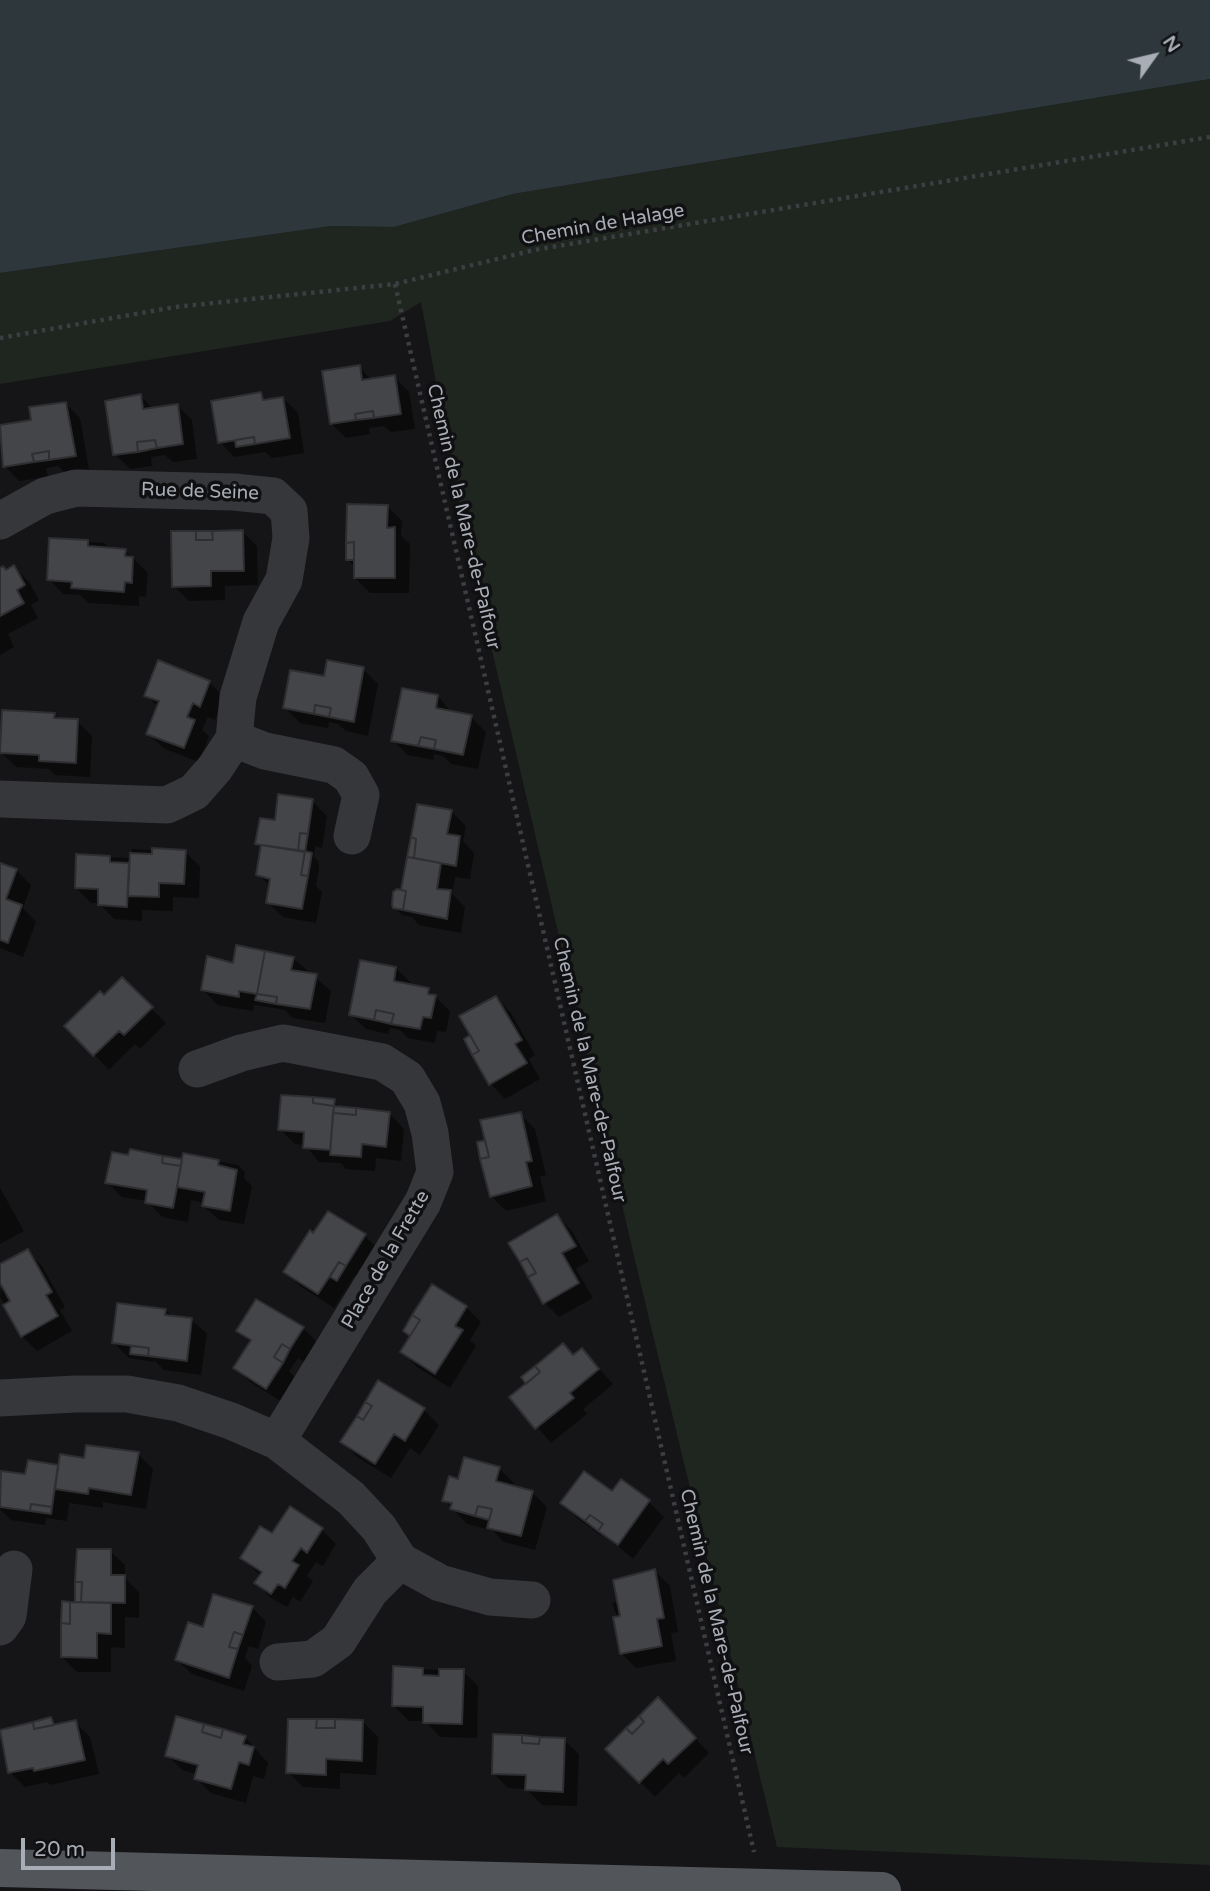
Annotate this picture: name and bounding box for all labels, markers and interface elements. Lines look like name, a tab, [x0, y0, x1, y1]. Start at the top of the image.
north arrow	[1119, 21, 1189, 91]
text: N	[1158, 32, 1185, 57]
street label: Chemin de Halage	[520, 199, 686, 251]
street label: Chemin de la Mare-de-Palfour	[421, 382, 505, 652]
street label: Rue de Seine	[141, 479, 259, 505]
street label: Chemin de la Mare-de-Palfour	[547, 935, 631, 1205]
street label: Place de la Frette	[337, 1187, 435, 1333]
street label: Chemin de la Mare-de-Palfour	[674, 1487, 758, 1757]
scale bar	[24, 1825, 119, 1869]
text: 20 m	[34, 1837, 85, 1862]

